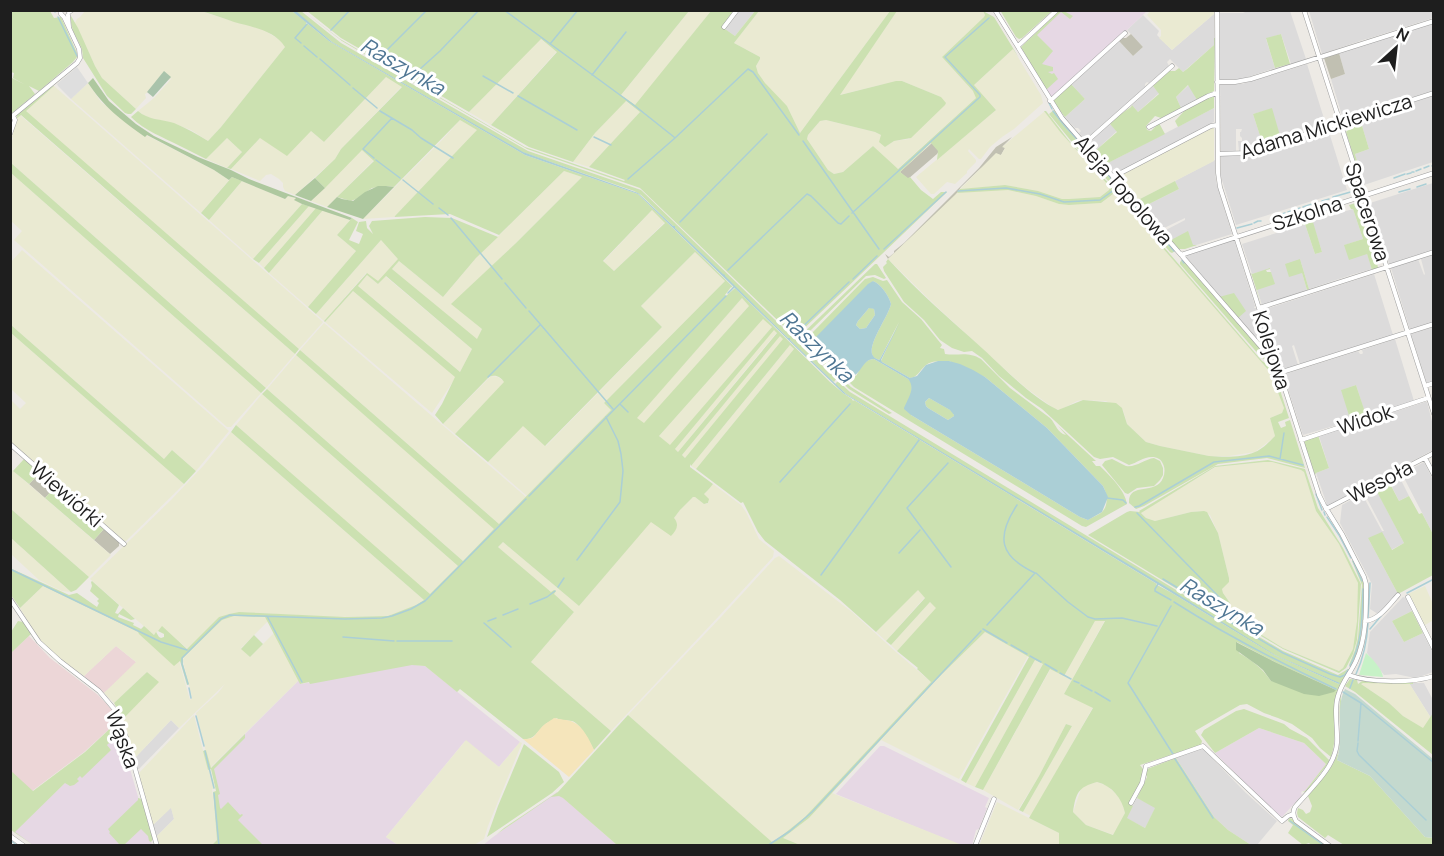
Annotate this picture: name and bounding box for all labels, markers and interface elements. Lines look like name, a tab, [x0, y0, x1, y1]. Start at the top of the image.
north arrow	[1366, 18, 1426, 78]
text: N	[1393, 22, 1413, 47]
water label: Raszynka	[356, 31, 451, 102]
street label: Adama Mickiewicza	[1237, 87, 1415, 165]
street label: Aleja Topolowa	[1069, 129, 1179, 251]
street label: Spacerowa	[1339, 159, 1397, 265]
street label: Szkolna	[1269, 189, 1345, 237]
water label: Raszynka	[774, 304, 861, 389]
street label: Kolejowa	[1247, 307, 1297, 393]
street label: Widok	[1334, 397, 1397, 441]
street label: Wesoła	[1343, 453, 1417, 509]
street label: Wiewiórki	[25, 455, 109, 533]
water label: Raszynka	[1175, 570, 1270, 642]
street label: Wąska	[100, 706, 146, 772]

